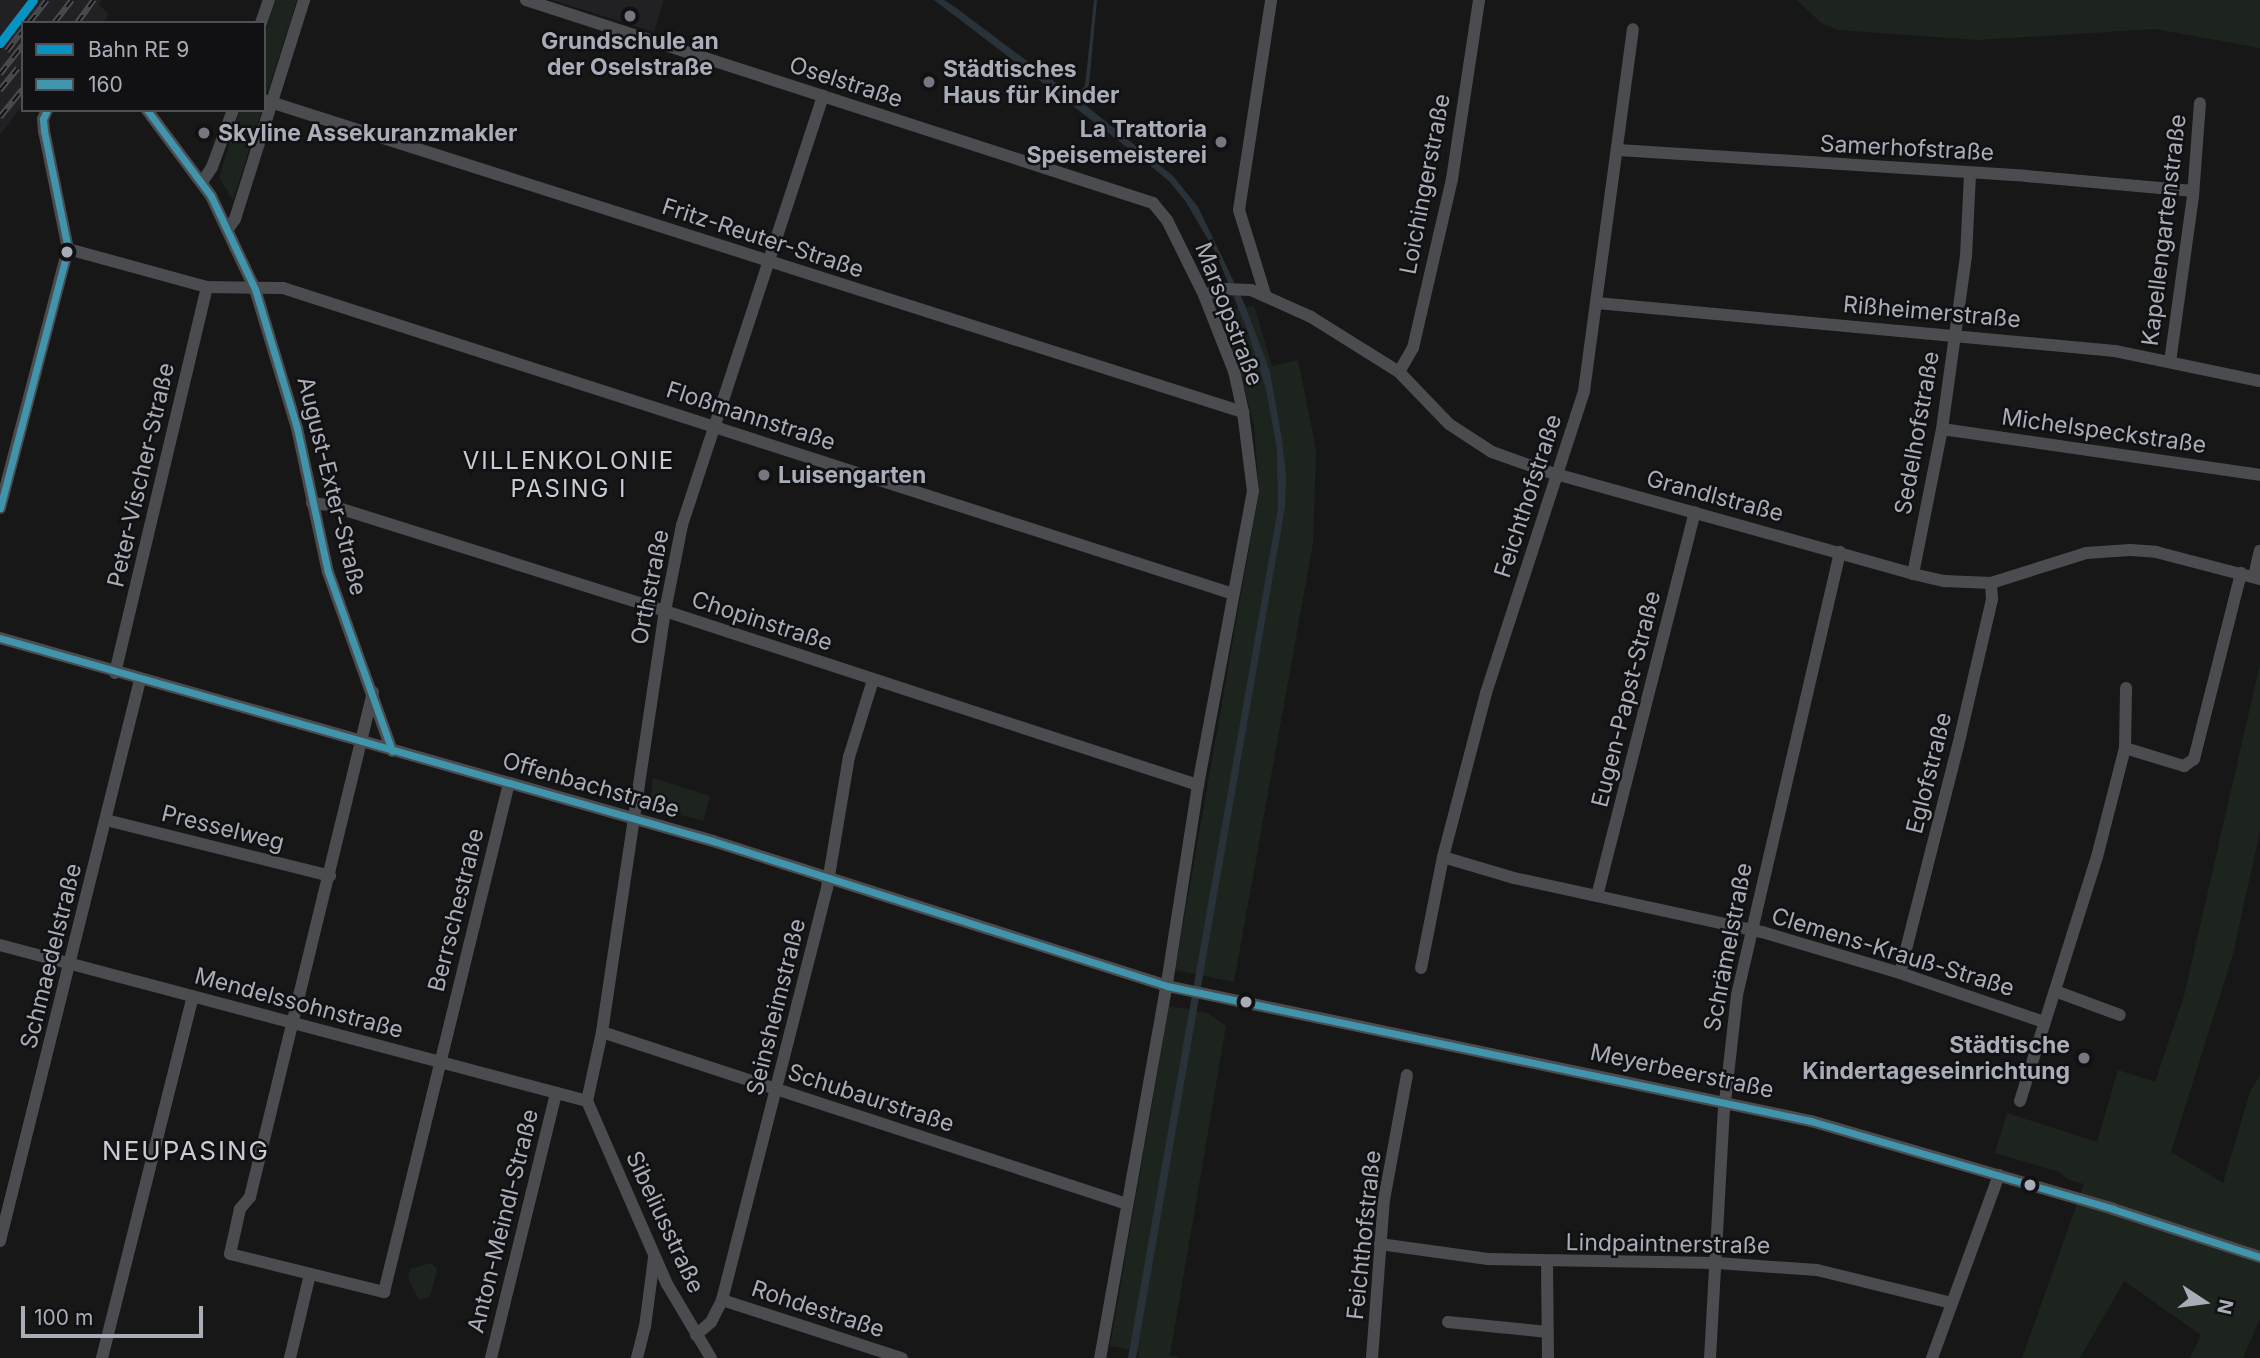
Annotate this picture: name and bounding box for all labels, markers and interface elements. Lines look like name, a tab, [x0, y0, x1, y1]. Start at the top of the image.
marker: Grundschule an der Oselstraße	[622, 8, 638, 24]
legend	[21, 21, 266, 112]
place label: Grundschule an der Oselstraße	[541, 27, 719, 81]
text: Bahn RE 9	[88, 37, 189, 62]
street label: Oselstraße	[786, 51, 906, 113]
place label: Städtisches Haus für Kinder	[943, 55, 1119, 109]
text: 160	[88, 72, 123, 97]
marker: Städtisches Haus für Kinder	[921, 74, 937, 90]
street label: Loichingerstraße	[1394, 91, 1456, 277]
street label: Kapellengartenstraße	[2136, 113, 2192, 347]
place label: La Trattoria Speisemeisterei	[1026, 115, 1207, 169]
place label: Skyline Assekuranzmakler	[218, 119, 517, 147]
marker: Skyline Assekuranzmakler	[196, 125, 212, 141]
street label: Samerhofstraße	[1819, 130, 1995, 166]
marker: La Trattoria Speisemeisterei	[1213, 134, 1229, 150]
street label: Fritz-Reuter-Straße	[659, 192, 867, 284]
street label: Marsopstraße	[1189, 238, 1269, 390]
unlabelled marker	[60, 245, 74, 259]
street label: Rißheimerstraße	[1842, 290, 2022, 334]
street label: Sedelhofstraße	[1889, 349, 1945, 517]
street label: Peter-Vischer-Straße	[102, 360, 180, 590]
street label: August-Exter-Straße	[291, 374, 373, 598]
street label: Floßmannstraße	[663, 376, 839, 456]
street label: Michelspeckstraße	[2000, 403, 2208, 459]
street label: Feichthofstraße	[1489, 411, 1567, 581]
district label: VILLENKOLONIE PASING I	[464, 447, 674, 503]
place label: Luisengarten	[778, 461, 926, 489]
street label: Grandlstraße	[1643, 464, 1787, 528]
marker: Luisengarten	[756, 467, 772, 483]
street label: Orthstraße	[625, 527, 675, 647]
street label: Chopinstraße	[688, 585, 836, 657]
street label: Eugen-Papst-Straße	[1586, 588, 1666, 810]
street label: Eglofstraße	[1901, 709, 1957, 837]
street label: Offenbachstraße	[499, 747, 683, 823]
street label: Presselweg	[159, 799, 287, 857]
street label: Berrschestraße	[422, 826, 490, 994]
street label: Schrämelstraße	[1698, 860, 1758, 1034]
street label: Schmaedelstraße	[15, 861, 87, 1051]
street label: Clemens-Krauß-Straße	[1768, 902, 2018, 1002]
street label: Seinsheimstraße	[741, 916, 811, 1098]
street label: Mendelssohnstraße	[192, 962, 406, 1044]
unlabelled marker	[1239, 995, 1253, 1009]
place label: Städtische Kindertageseinrichtung	[1802, 1031, 2070, 1085]
street label: Meyerbeerstraße	[1588, 1038, 1776, 1104]
marker: Städtische Kindertageseinrichtung	[2076, 1050, 2092, 1066]
street label: Schubaurstraße	[784, 1058, 958, 1138]
street label: Anton-Meindl-Straße	[462, 1106, 544, 1336]
district label: NEUPASING	[103, 1135, 269, 1167]
street label: Sibeliusstraße	[620, 1147, 710, 1297]
street label: Feichthofstraße	[1341, 1149, 1387, 1321]
unlabelled marker	[2023, 1178, 2037, 1192]
street label: Lindpaintnerstraße	[1565, 1228, 1771, 1260]
north arrow	[2169, 1267, 2239, 1337]
street label: Rohdestraße	[748, 1275, 888, 1343]
scale bar	[24, 1292, 206, 1336]
text: N	[2212, 1297, 2238, 1316]
text: 100 m	[34, 1305, 93, 1330]

